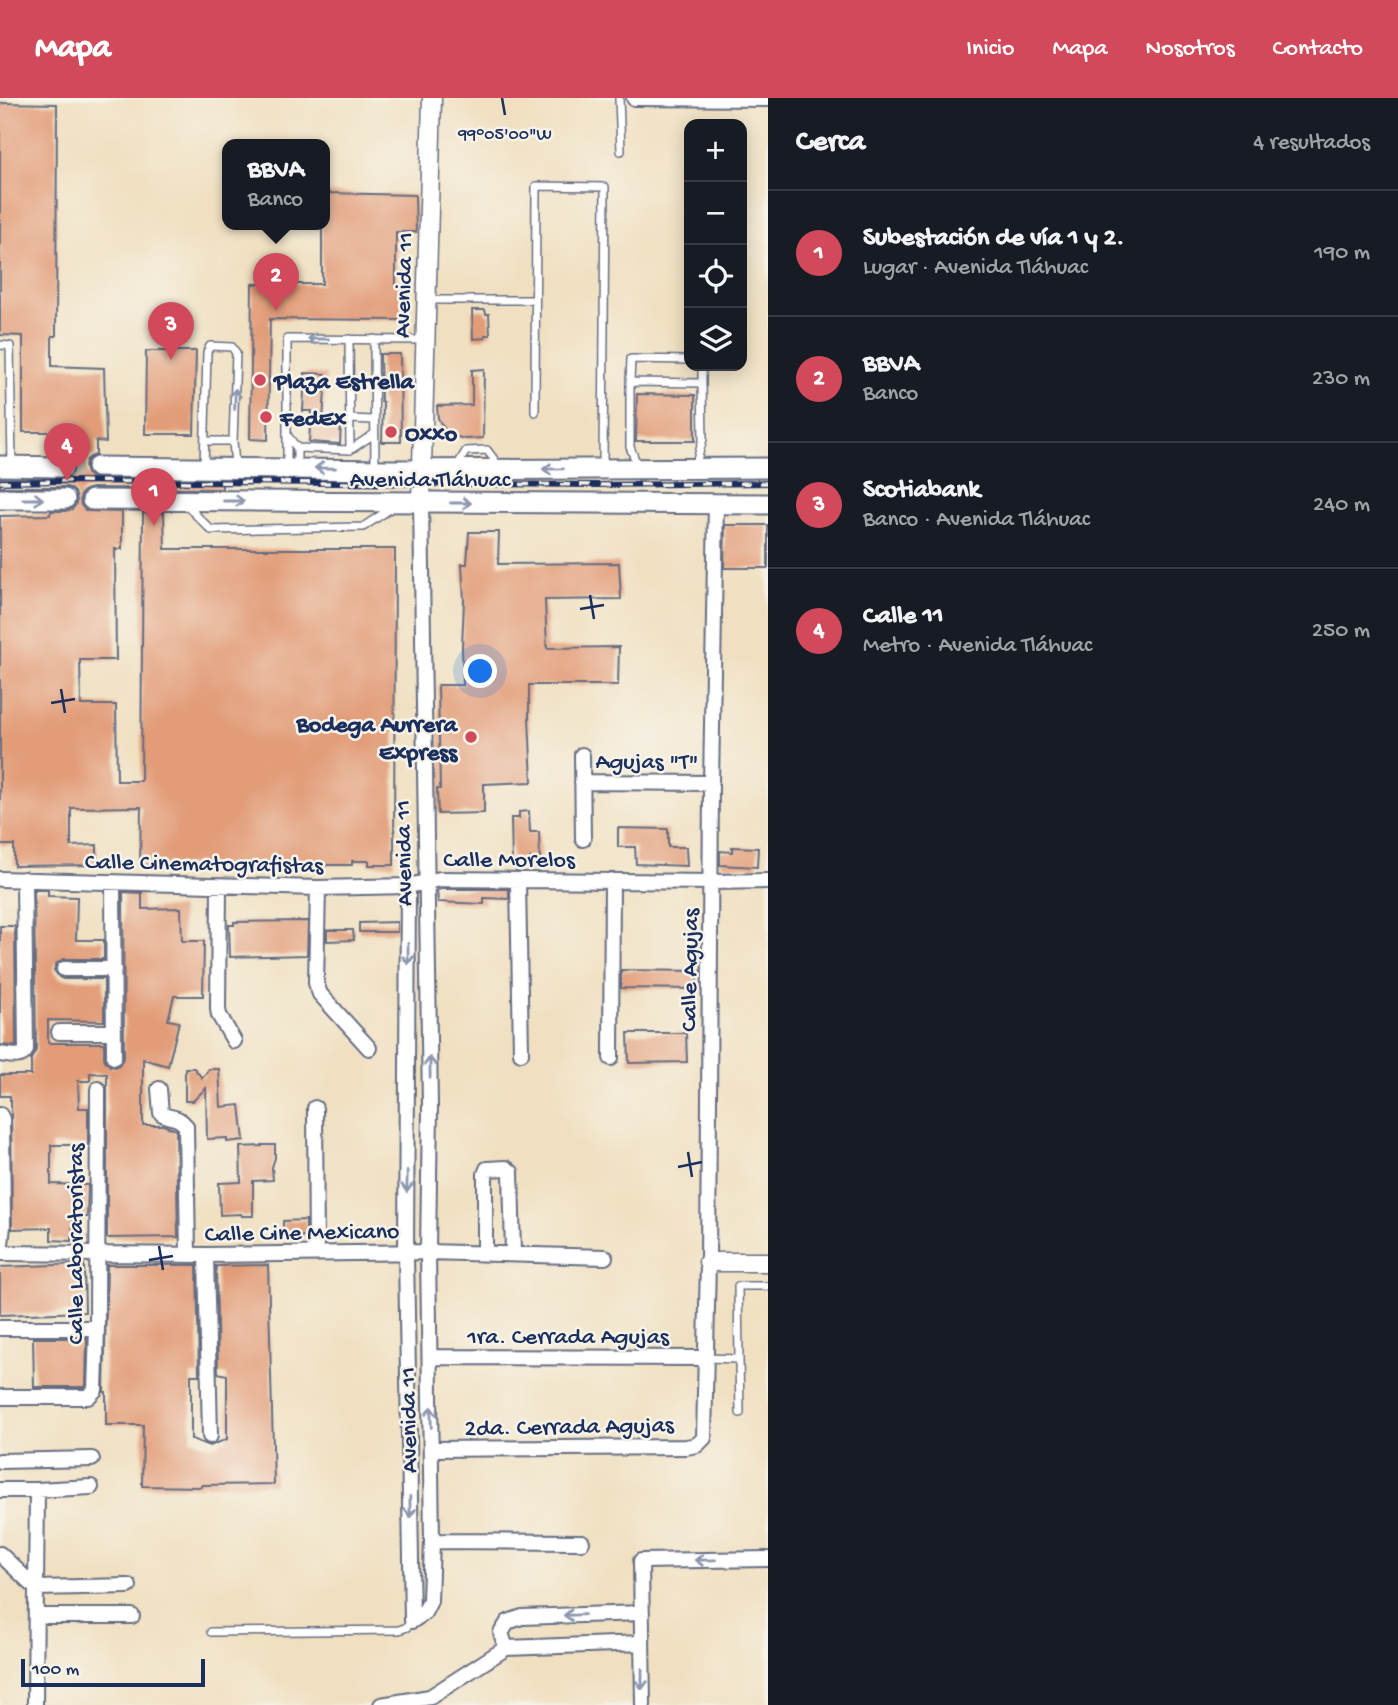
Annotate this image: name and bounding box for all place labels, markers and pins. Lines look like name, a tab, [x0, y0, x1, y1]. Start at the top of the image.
pin: 2	[253, 253, 299, 311]
pin: 3	[148, 302, 194, 360]
place label: Plaza Estrella	[272, 369, 415, 398]
marker: Plaza Estrella	[252, 372, 268, 388]
place label: FedEx	[279, 406, 347, 435]
marker: FedEx	[258, 409, 274, 425]
place label: Oxxo	[405, 421, 458, 450]
pin: 4	[44, 423, 90, 481]
marker: Oxxo	[383, 424, 399, 440]
pin: 1	[131, 468, 177, 526]
place label: Bodega Aurrera Express	[296, 712, 459, 769]
marker: Bodega Aurrera Express	[463, 729, 479, 745]

